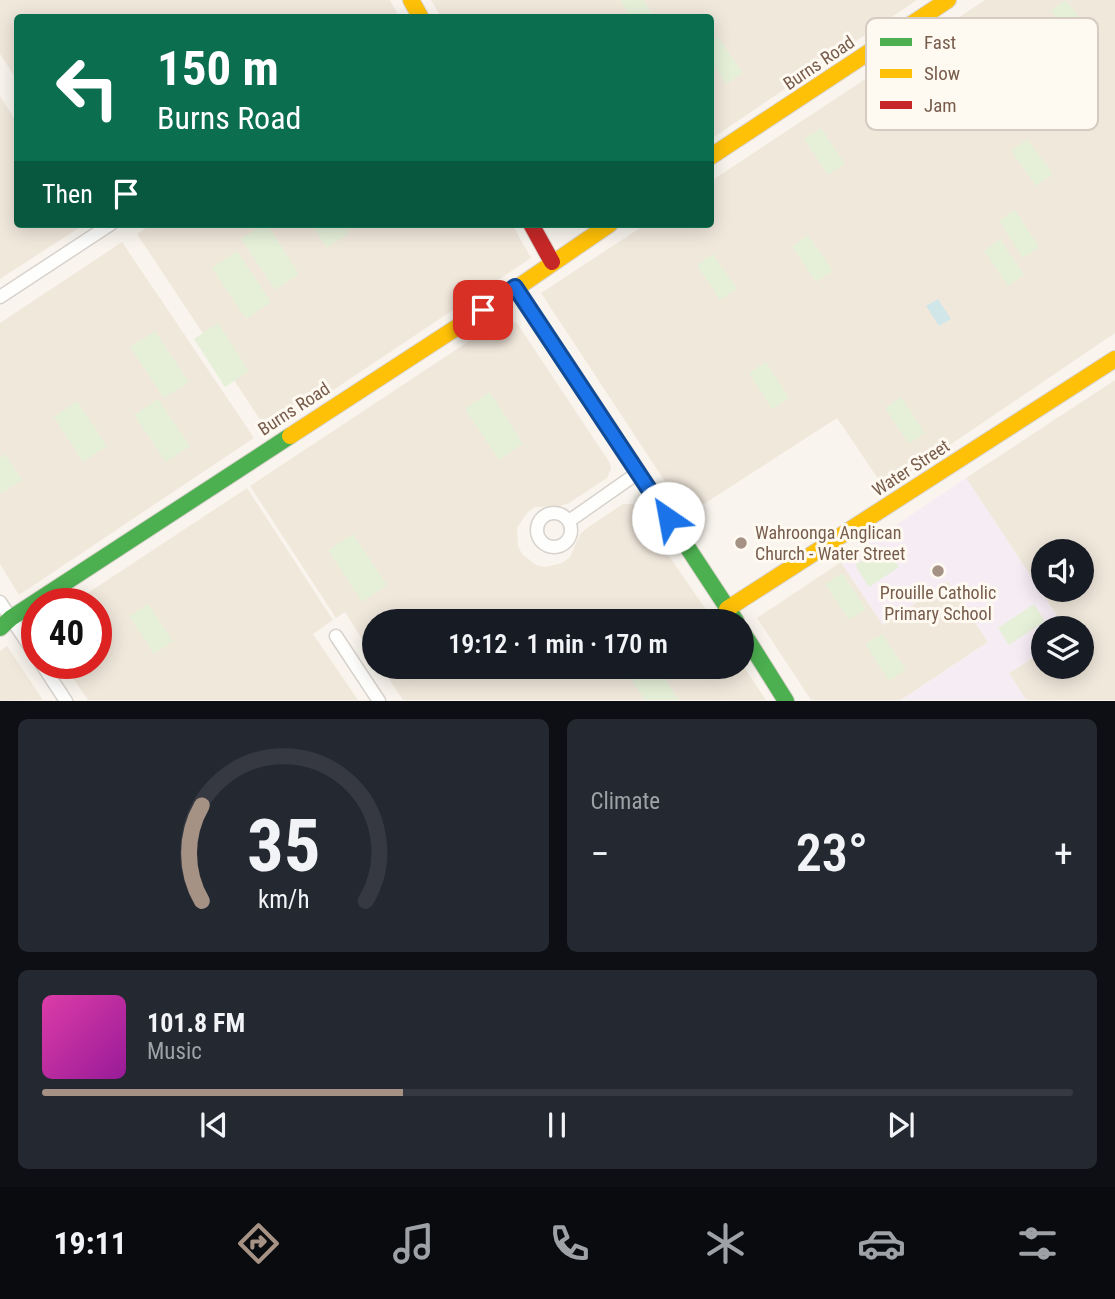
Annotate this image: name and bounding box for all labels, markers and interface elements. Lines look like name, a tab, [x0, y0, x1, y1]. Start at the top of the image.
legend	[866, 18, 1098, 130]
street label: Burns Road	[779, 31, 858, 94]
text: Fast	[924, 31, 956, 54]
text: 150 m	[157, 40, 279, 97]
icon: left	[42, 42, 133, 133]
text: Slow	[924, 62, 960, 85]
text: Jam	[924, 94, 957, 117]
text: Burns Road	[157, 99, 301, 137]
icon: arrive	[107, 175, 145, 213]
text: Then	[42, 179, 93, 209]
pin	[453, 280, 513, 340]
icon: arrive	[464, 291, 502, 329]
street label: Burns Road	[254, 378, 334, 440]
street label: Water Street	[868, 435, 953, 500]
position arrow	[631, 481, 705, 555]
place label: Wahroonga Anglican Church - Water Street	[755, 522, 905, 564]
marker: Wahroonga Anglican Church - Water Street	[733, 535, 749, 551]
map controls	[1031, 539, 1094, 679]
button: sound	[1031, 539, 1094, 602]
marker: Prouille Catholic Primary School	[930, 563, 946, 579]
place label: Prouille Catholic Primary School	[880, 582, 996, 624]
speed limit sign: 40	[21, 588, 112, 679]
button: layers	[1031, 616, 1094, 679]
text: 19:12 · 1 min · 170 m	[448, 629, 668, 659]
text: Climate	[591, 788, 660, 815]
text: 35	[246, 804, 320, 890]
text: 23°	[796, 823, 868, 884]
text: −	[591, 832, 610, 876]
text: +	[1054, 832, 1073, 876]
text: km/h	[258, 885, 309, 914]
text: 101.8 FM	[147, 1008, 245, 1038]
text: Music	[147, 1038, 202, 1065]
icon: previous	[195, 1106, 233, 1144]
icon: pause	[538, 1106, 576, 1144]
icon: next	[882, 1106, 920, 1144]
icon: directions	[234, 1219, 283, 1268]
icon: music	[389, 1219, 438, 1268]
icon: phone	[545, 1219, 594, 1268]
icon: climate	[701, 1219, 750, 1268]
icon: car	[857, 1219, 906, 1268]
icon: filters	[1013, 1219, 1062, 1268]
text: 19:11	[53, 1224, 127, 1262]

